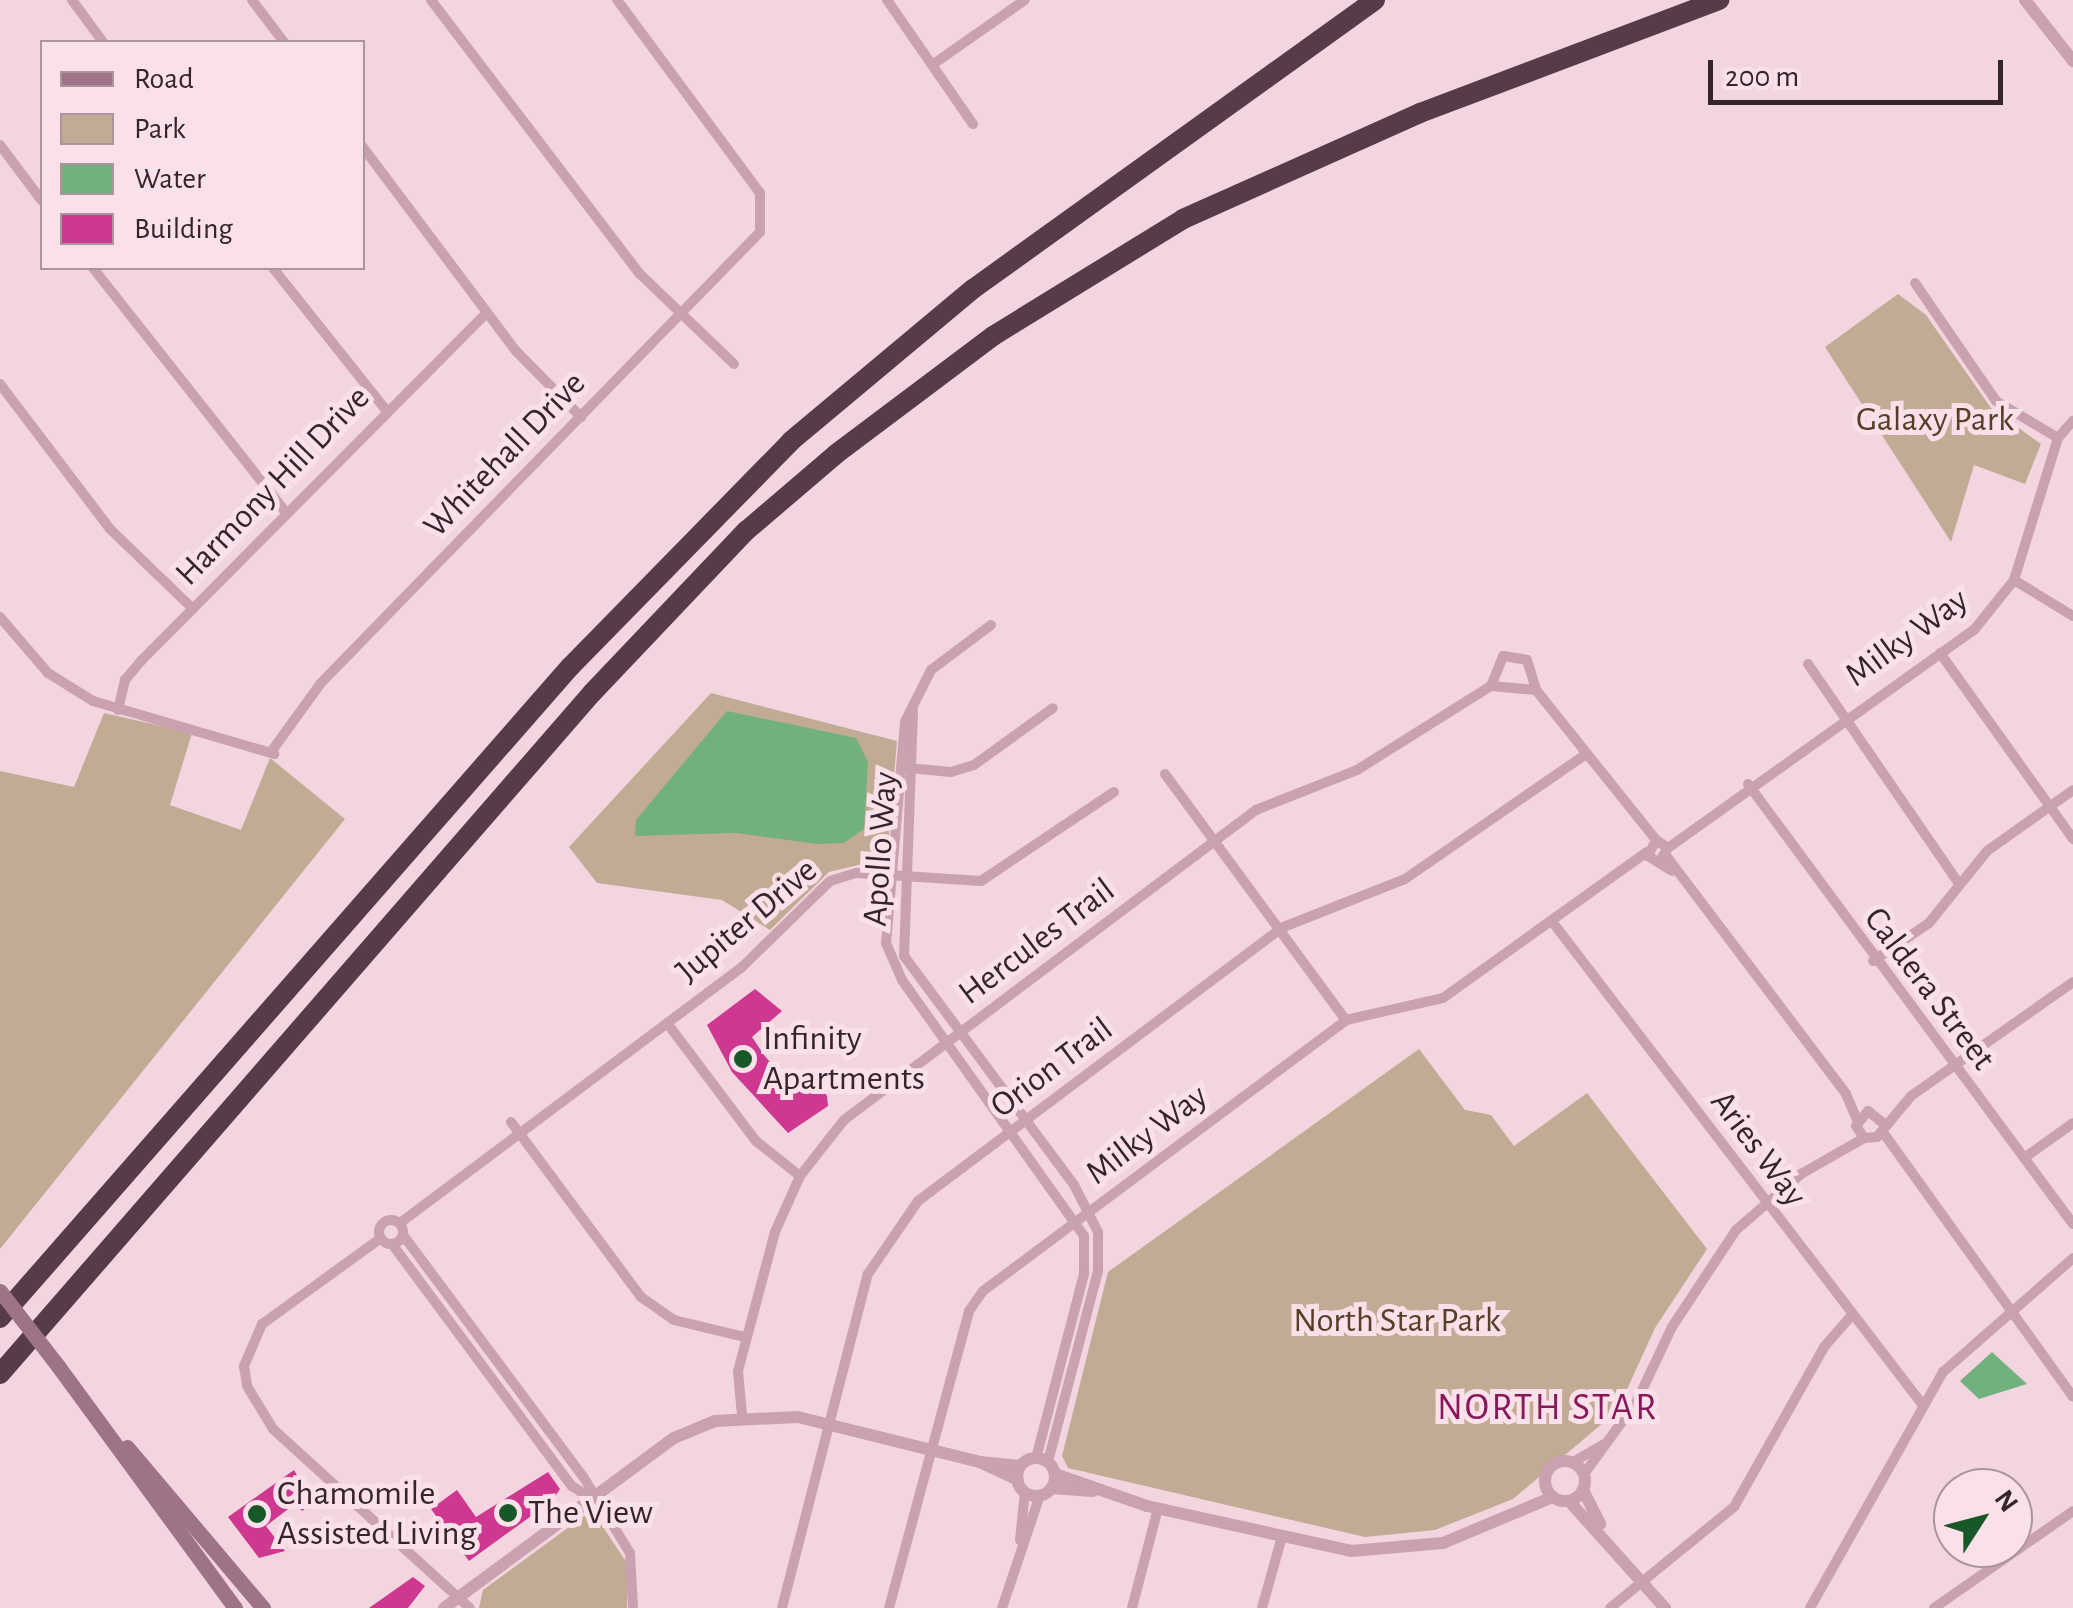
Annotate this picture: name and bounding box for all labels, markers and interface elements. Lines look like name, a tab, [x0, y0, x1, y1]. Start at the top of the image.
legend	[40, 40, 365, 270]
scale bar	[1713, 40, 2008, 102]
text: 200 m	[1725, 62, 1799, 92]
text: Road	[134, 64, 194, 94]
text: Park	[134, 114, 186, 144]
text: Water	[134, 164, 206, 194]
text: Building	[134, 214, 233, 244]
street label: Whitehall Drive	[415, 363, 595, 547]
street label: Harmony Hill Drive	[167, 377, 379, 595]
park label: Galaxy Park	[1856, 399, 2014, 441]
street label: Milky Way	[1837, 579, 1977, 697]
street label: Apollo Way	[855, 770, 907, 928]
street label: Jupiter Drive	[668, 850, 826, 992]
street label: Hercules Trail	[951, 870, 1123, 1014]
street label: Caldera Street	[1854, 899, 2004, 1079]
street label: Orion Trail	[983, 1009, 1121, 1127]
place label: Infinity Apartments	[763, 1018, 925, 1100]
marker: Infinity Apartments	[732, 1048, 754, 1070]
street label: Milky Way	[1078, 1076, 1216, 1194]
street label: Aries Way	[1701, 1083, 1815, 1215]
park label: North Star Park	[1293, 1300, 1501, 1342]
district label: NORTH STAR	[1437, 1386, 1659, 1432]
north arrow	[1933, 1468, 2033, 1568]
place label: Chamomile Assisted Living	[277, 1473, 477, 1555]
text: N	[1989, 1485, 2023, 1518]
place label: The View	[528, 1492, 653, 1534]
marker: The View	[497, 1502, 519, 1524]
marker: Chamomile Assisted Living	[246, 1503, 268, 1525]

